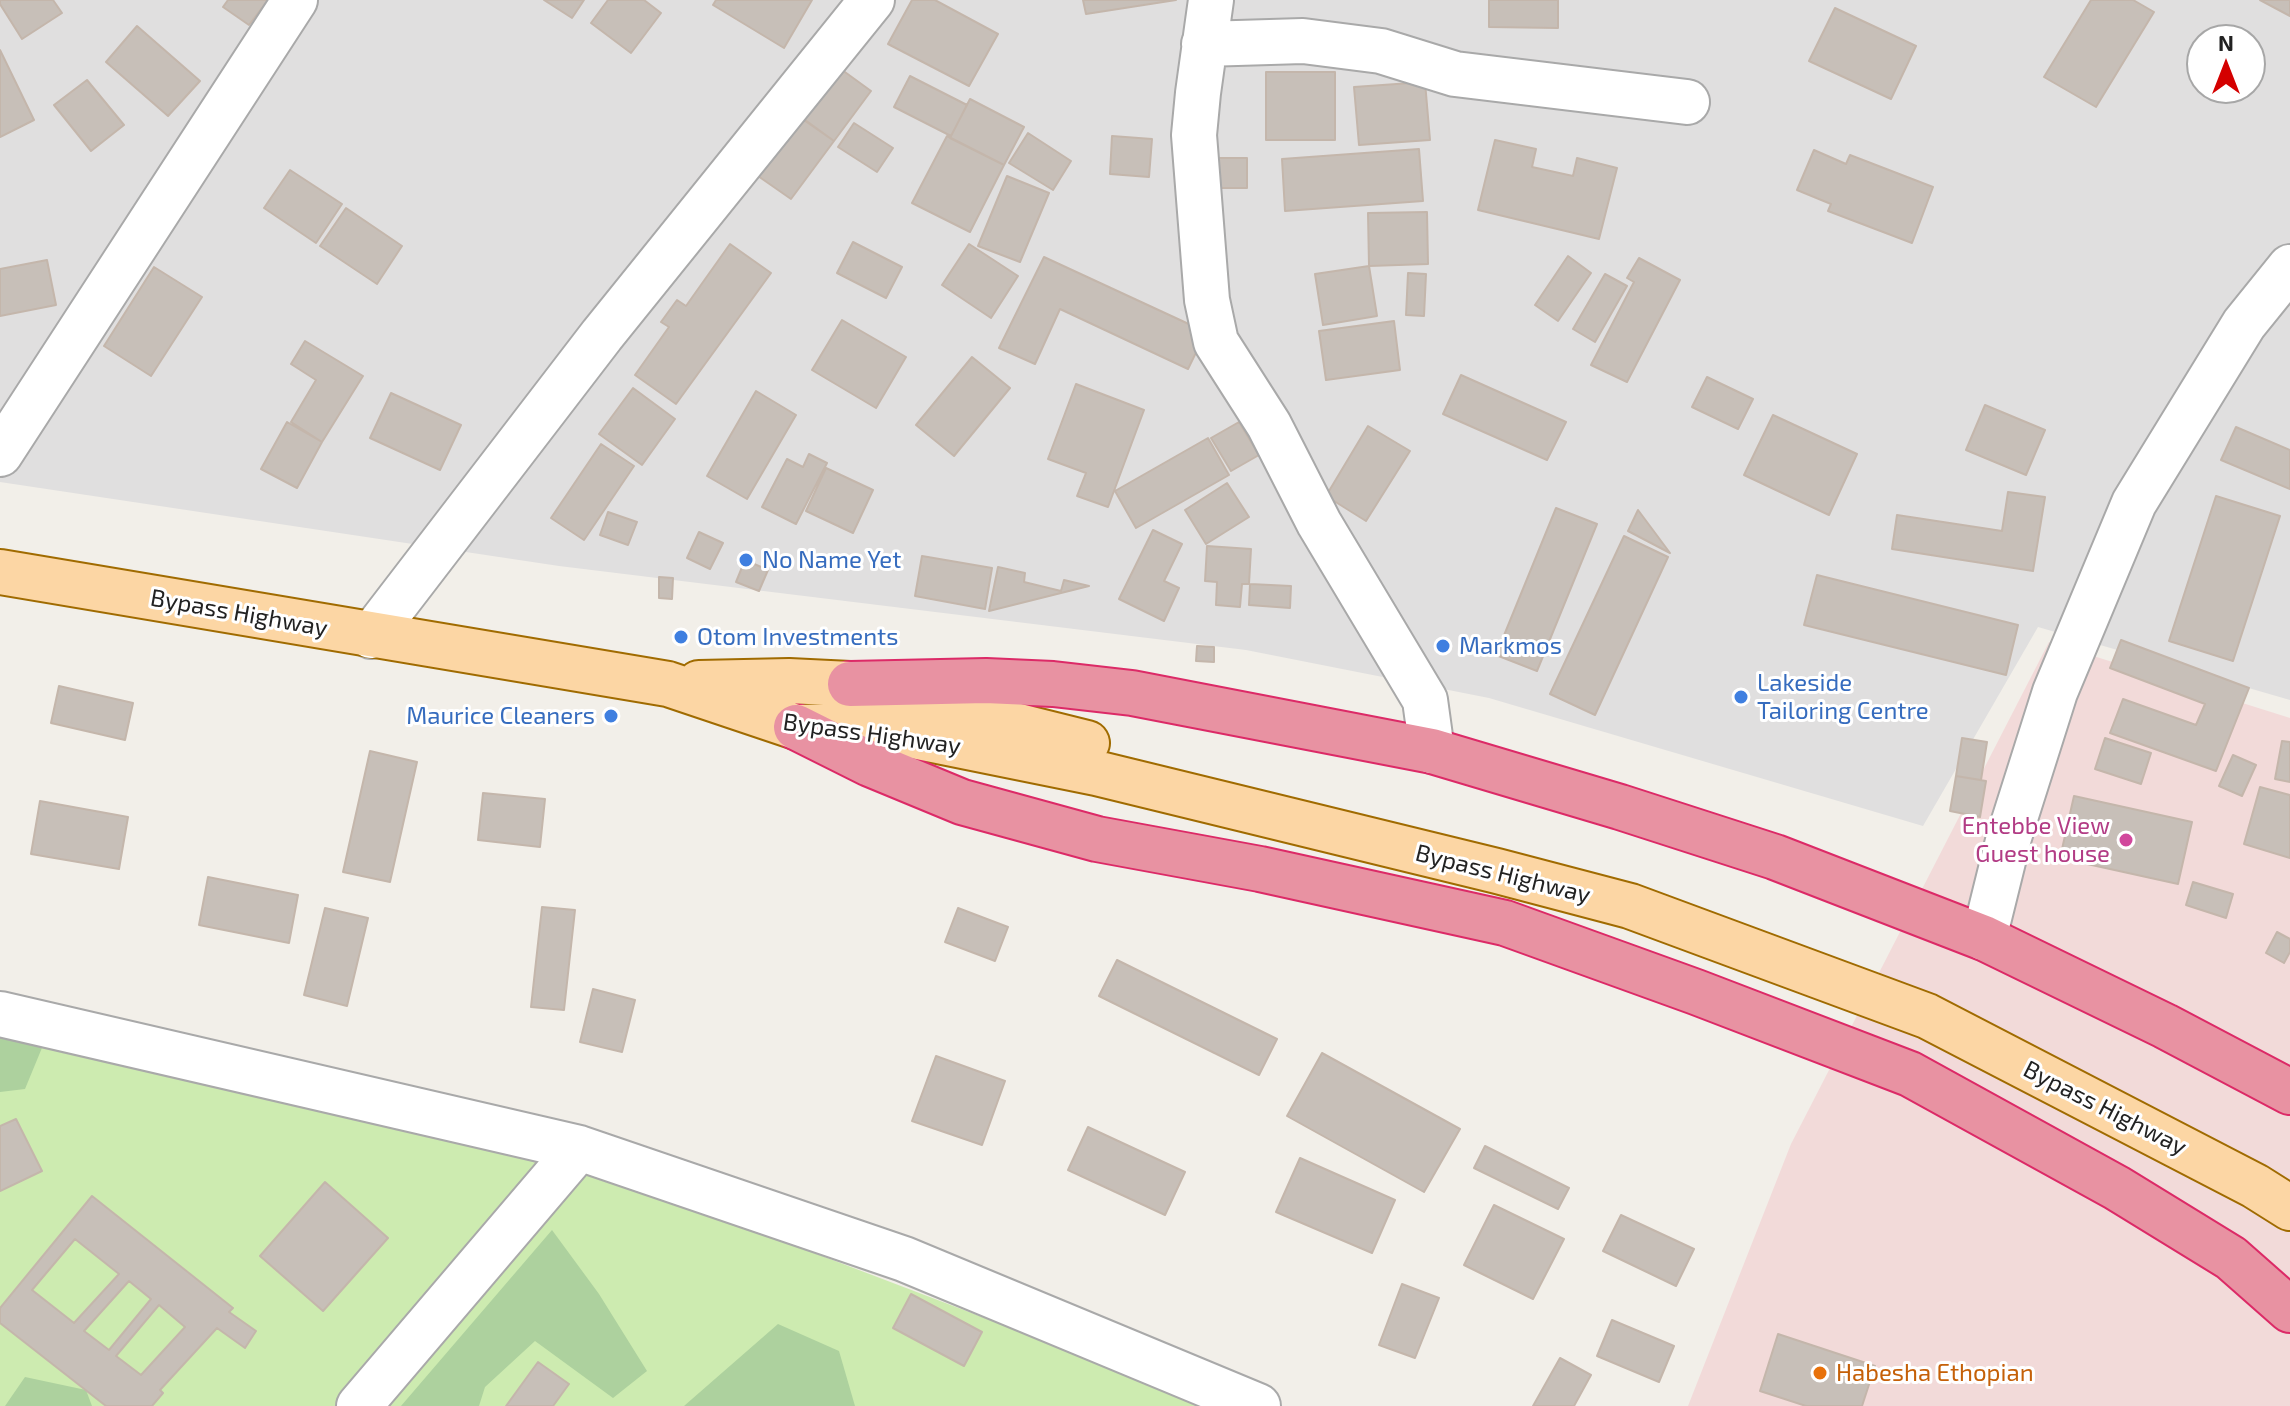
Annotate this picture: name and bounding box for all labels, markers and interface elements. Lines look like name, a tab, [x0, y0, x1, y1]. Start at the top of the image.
north arrow	[2186, 24, 2266, 104]
text: N	[2218, 29, 2234, 55]
place label: No Name Yet	[762, 546, 901, 574]
marker: No Name Yet	[737, 551, 755, 569]
street label: Bypass Highway	[148, 583, 330, 643]
place label: Otom Investments	[697, 623, 898, 651]
marker: Otom Investments	[672, 628, 690, 646]
place label: Markmos	[1459, 632, 1562, 660]
marker: Markmos	[1434, 637, 1452, 655]
place label: Lakeside Tailoring Centre	[1757, 669, 1929, 725]
marker: Lakeside Tailoring Centre	[1732, 688, 1750, 706]
place label: Maurice Cleaners	[406, 702, 595, 730]
marker: Maurice Cleaners	[602, 707, 620, 725]
street label: Bypass Highway	[781, 707, 963, 761]
place label: Entebbe View Guest house	[1962, 812, 2110, 868]
marker: Entebbe View Guest house	[2117, 831, 2135, 849]
street label: Bypass Highway	[1413, 838, 1593, 910]
street label: Bypass Highway	[2019, 1054, 2191, 1162]
place label: Habesha Ethopian	[1836, 1359, 2034, 1387]
marker: Habesha Ethopian	[1811, 1364, 1829, 1382]

